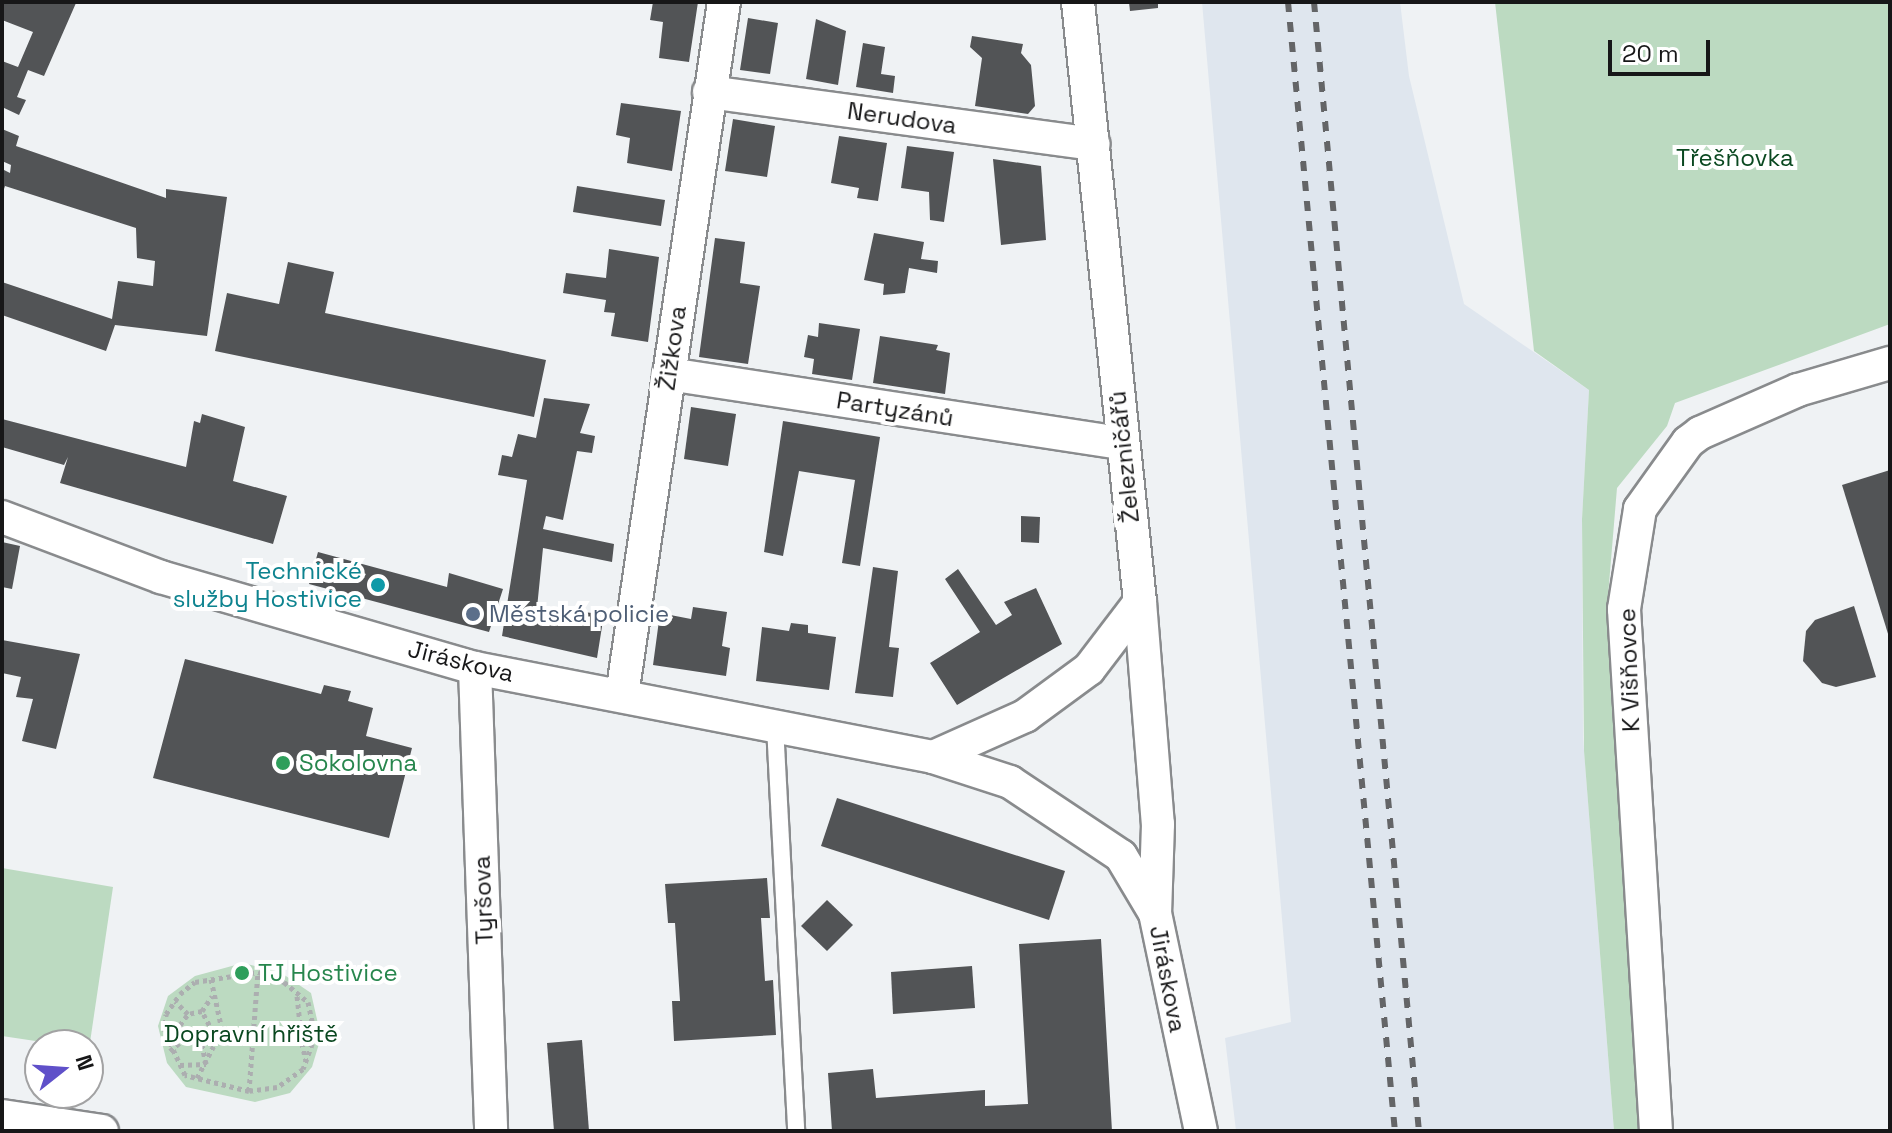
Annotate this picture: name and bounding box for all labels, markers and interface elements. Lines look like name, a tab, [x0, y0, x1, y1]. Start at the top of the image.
scale bar	[1612, 24, 1714, 74]
text: 20 m	[1622, 38, 1679, 69]
street label: Nerudova	[846, 96, 958, 140]
park label: Třešňovka	[1676, 144, 1794, 172]
street label: Žižkova	[652, 304, 692, 392]
street label: Partyzánů	[834, 386, 956, 432]
street label: Železničářů	[1103, 390, 1145, 524]
place label: Technické služby Hostivice	[173, 557, 362, 613]
marker: Technické služby Hostivice	[369, 576, 387, 594]
place label: Městská policie	[489, 600, 669, 628]
marker: Městská policie	[464, 605, 482, 623]
street label: K Višňovce	[1612, 607, 1646, 733]
street label: Jiráskova	[405, 634, 517, 688]
place label: Sokolovna	[299, 749, 417, 777]
marker: Sokolovna	[274, 754, 292, 772]
street label: Tyršova	[467, 855, 499, 945]
street label: Jiráskova	[1144, 923, 1192, 1035]
place label: TJ Hostivice	[258, 959, 398, 987]
marker: TJ Hostivice	[233, 964, 251, 982]
park label: Dopravní hřiště	[164, 1020, 338, 1048]
north arrow	[24, 1029, 104, 1109]
text: N	[69, 1051, 101, 1074]

